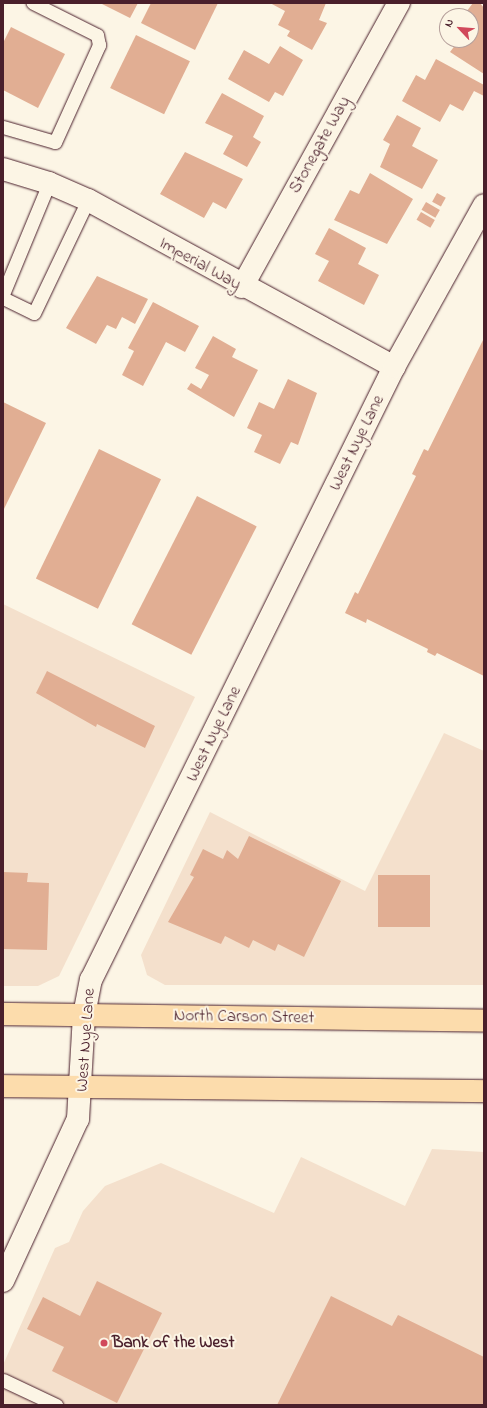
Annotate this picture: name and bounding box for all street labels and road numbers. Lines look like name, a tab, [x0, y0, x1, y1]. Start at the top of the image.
street label: Stonegate Way	[285, 93, 355, 197]
street label: Imperial Way	[155, 233, 245, 295]
street label: West Nye Lane	[325, 392, 389, 494]
street label: West Nye Lane	[182, 683, 246, 785]
street label: West Nye Lane	[72, 988, 100, 1092]
street label: North Carson Street	[174, 1006, 314, 1028]

